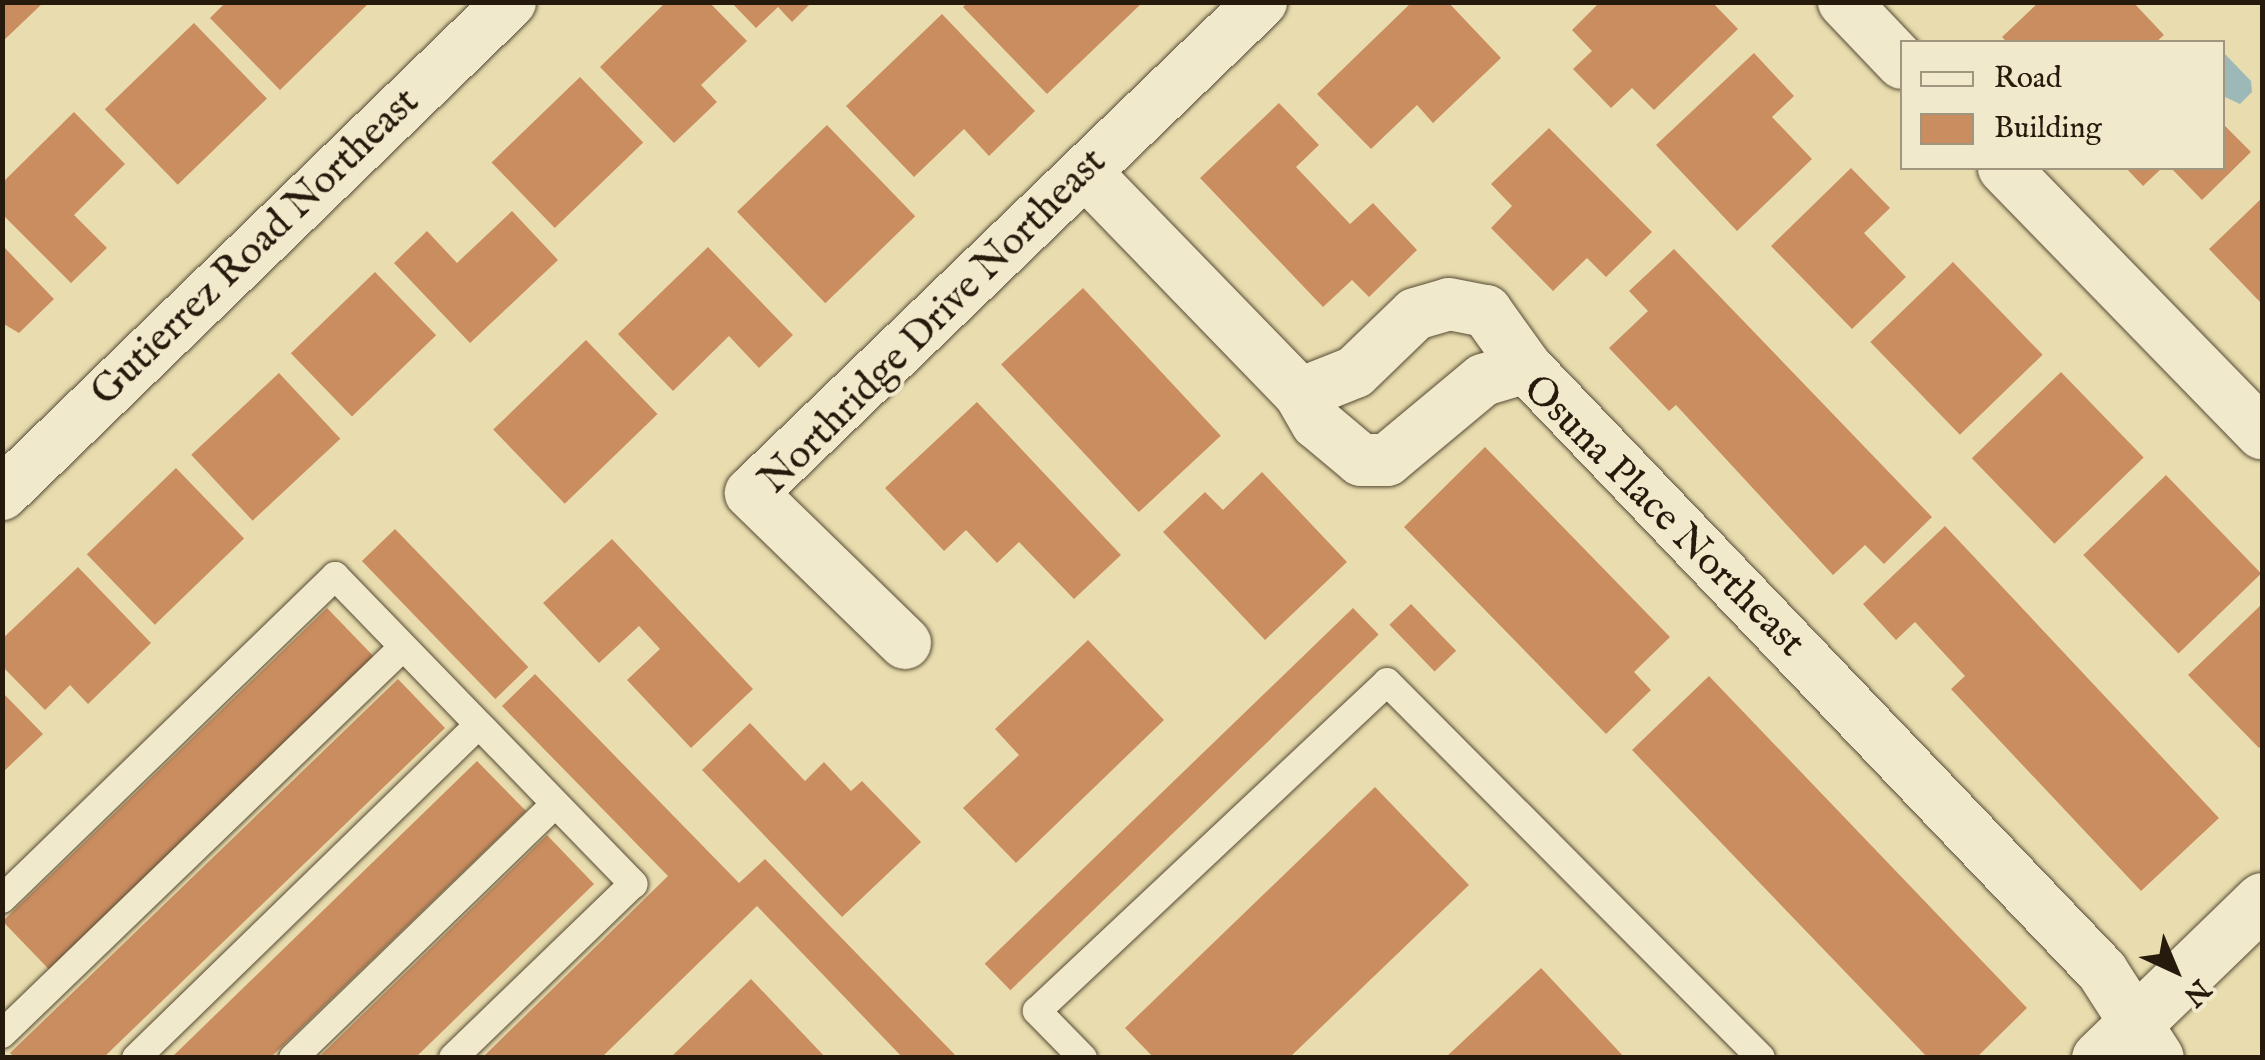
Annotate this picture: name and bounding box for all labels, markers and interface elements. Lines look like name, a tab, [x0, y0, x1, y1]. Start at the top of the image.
legend	[1900, 40, 2225, 170]
text: Road	[1994, 60, 2062, 98]
street label: Gutierrez Road Northeast	[82, 79, 430, 417]
text: Building	[1994, 110, 2102, 148]
street label: Northridge Drive Northeast	[751, 139, 1117, 505]
street label: Osuna Place Northeast	[1512, 366, 1814, 668]
north arrow	[2125, 920, 2225, 1020]
text: N	[2175, 971, 2217, 1013]

